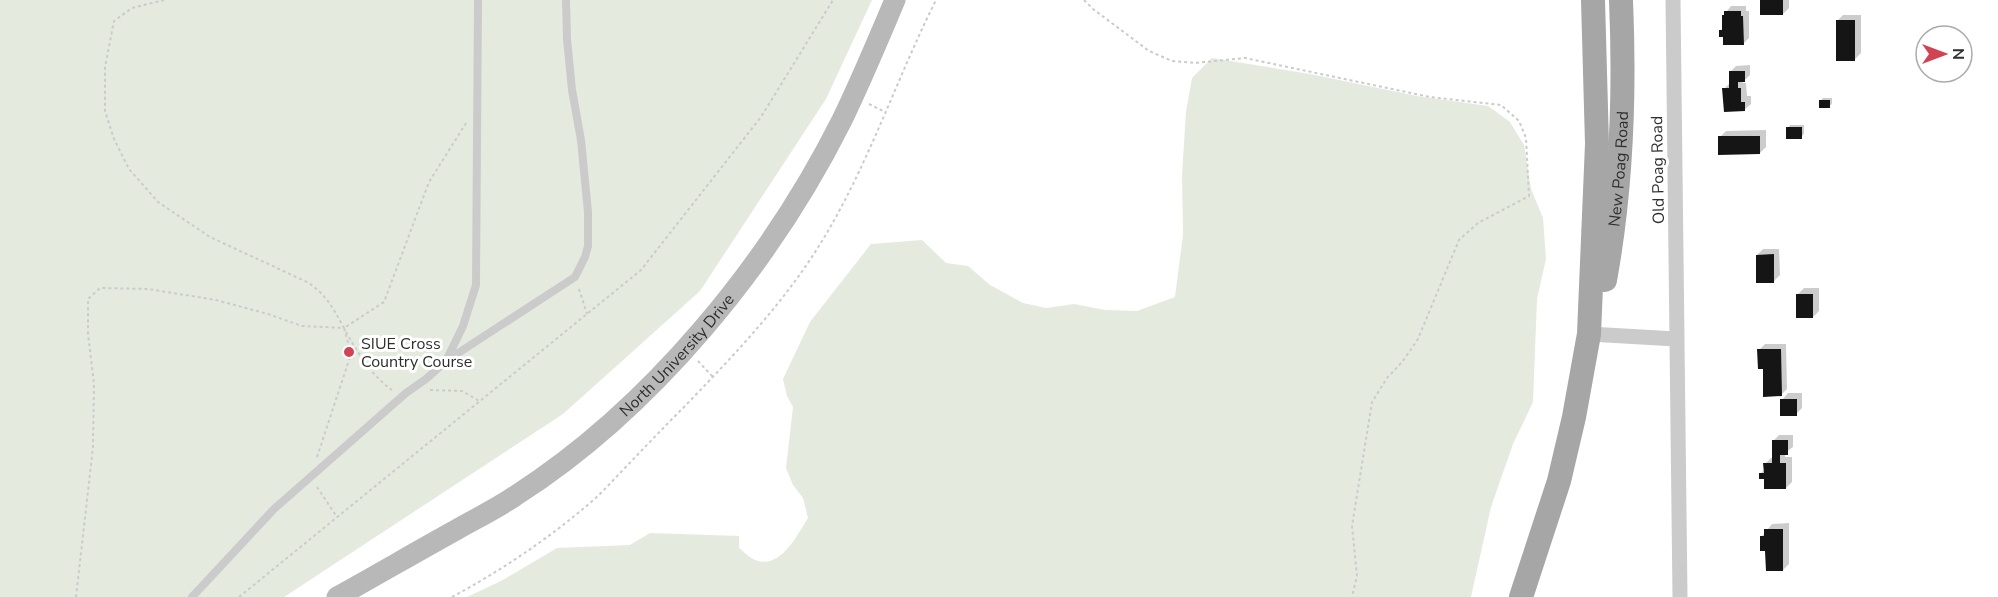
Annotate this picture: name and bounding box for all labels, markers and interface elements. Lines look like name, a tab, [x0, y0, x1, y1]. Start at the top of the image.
north arrow	[1914, 24, 1974, 84]
text: N	[1947, 48, 1969, 60]
street label: New Poag Road	[1603, 111, 1634, 228]
street label: Old Poag Road	[1646, 116, 1670, 224]
street label: North University Drive	[615, 289, 740, 422]
place label: SIUE Cross Country Course	[361, 333, 472, 373]
marker: SIUE Cross Country Course	[342, 345, 356, 359]

